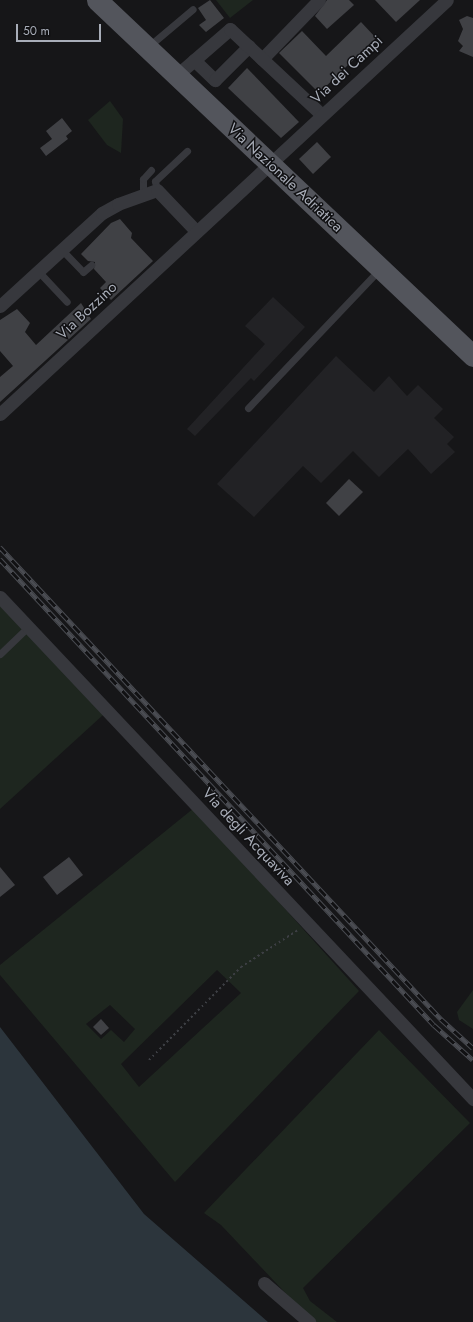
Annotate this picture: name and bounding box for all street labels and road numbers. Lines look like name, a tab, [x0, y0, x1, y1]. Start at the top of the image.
street label: Via dei Campi	[307, 32, 387, 108]
street label: Via Nazionale Adriatica	[224, 120, 346, 236]
street label: Via Bozzino	[53, 278, 121, 344]
street label: Via degli Acquaviva	[198, 784, 298, 890]

